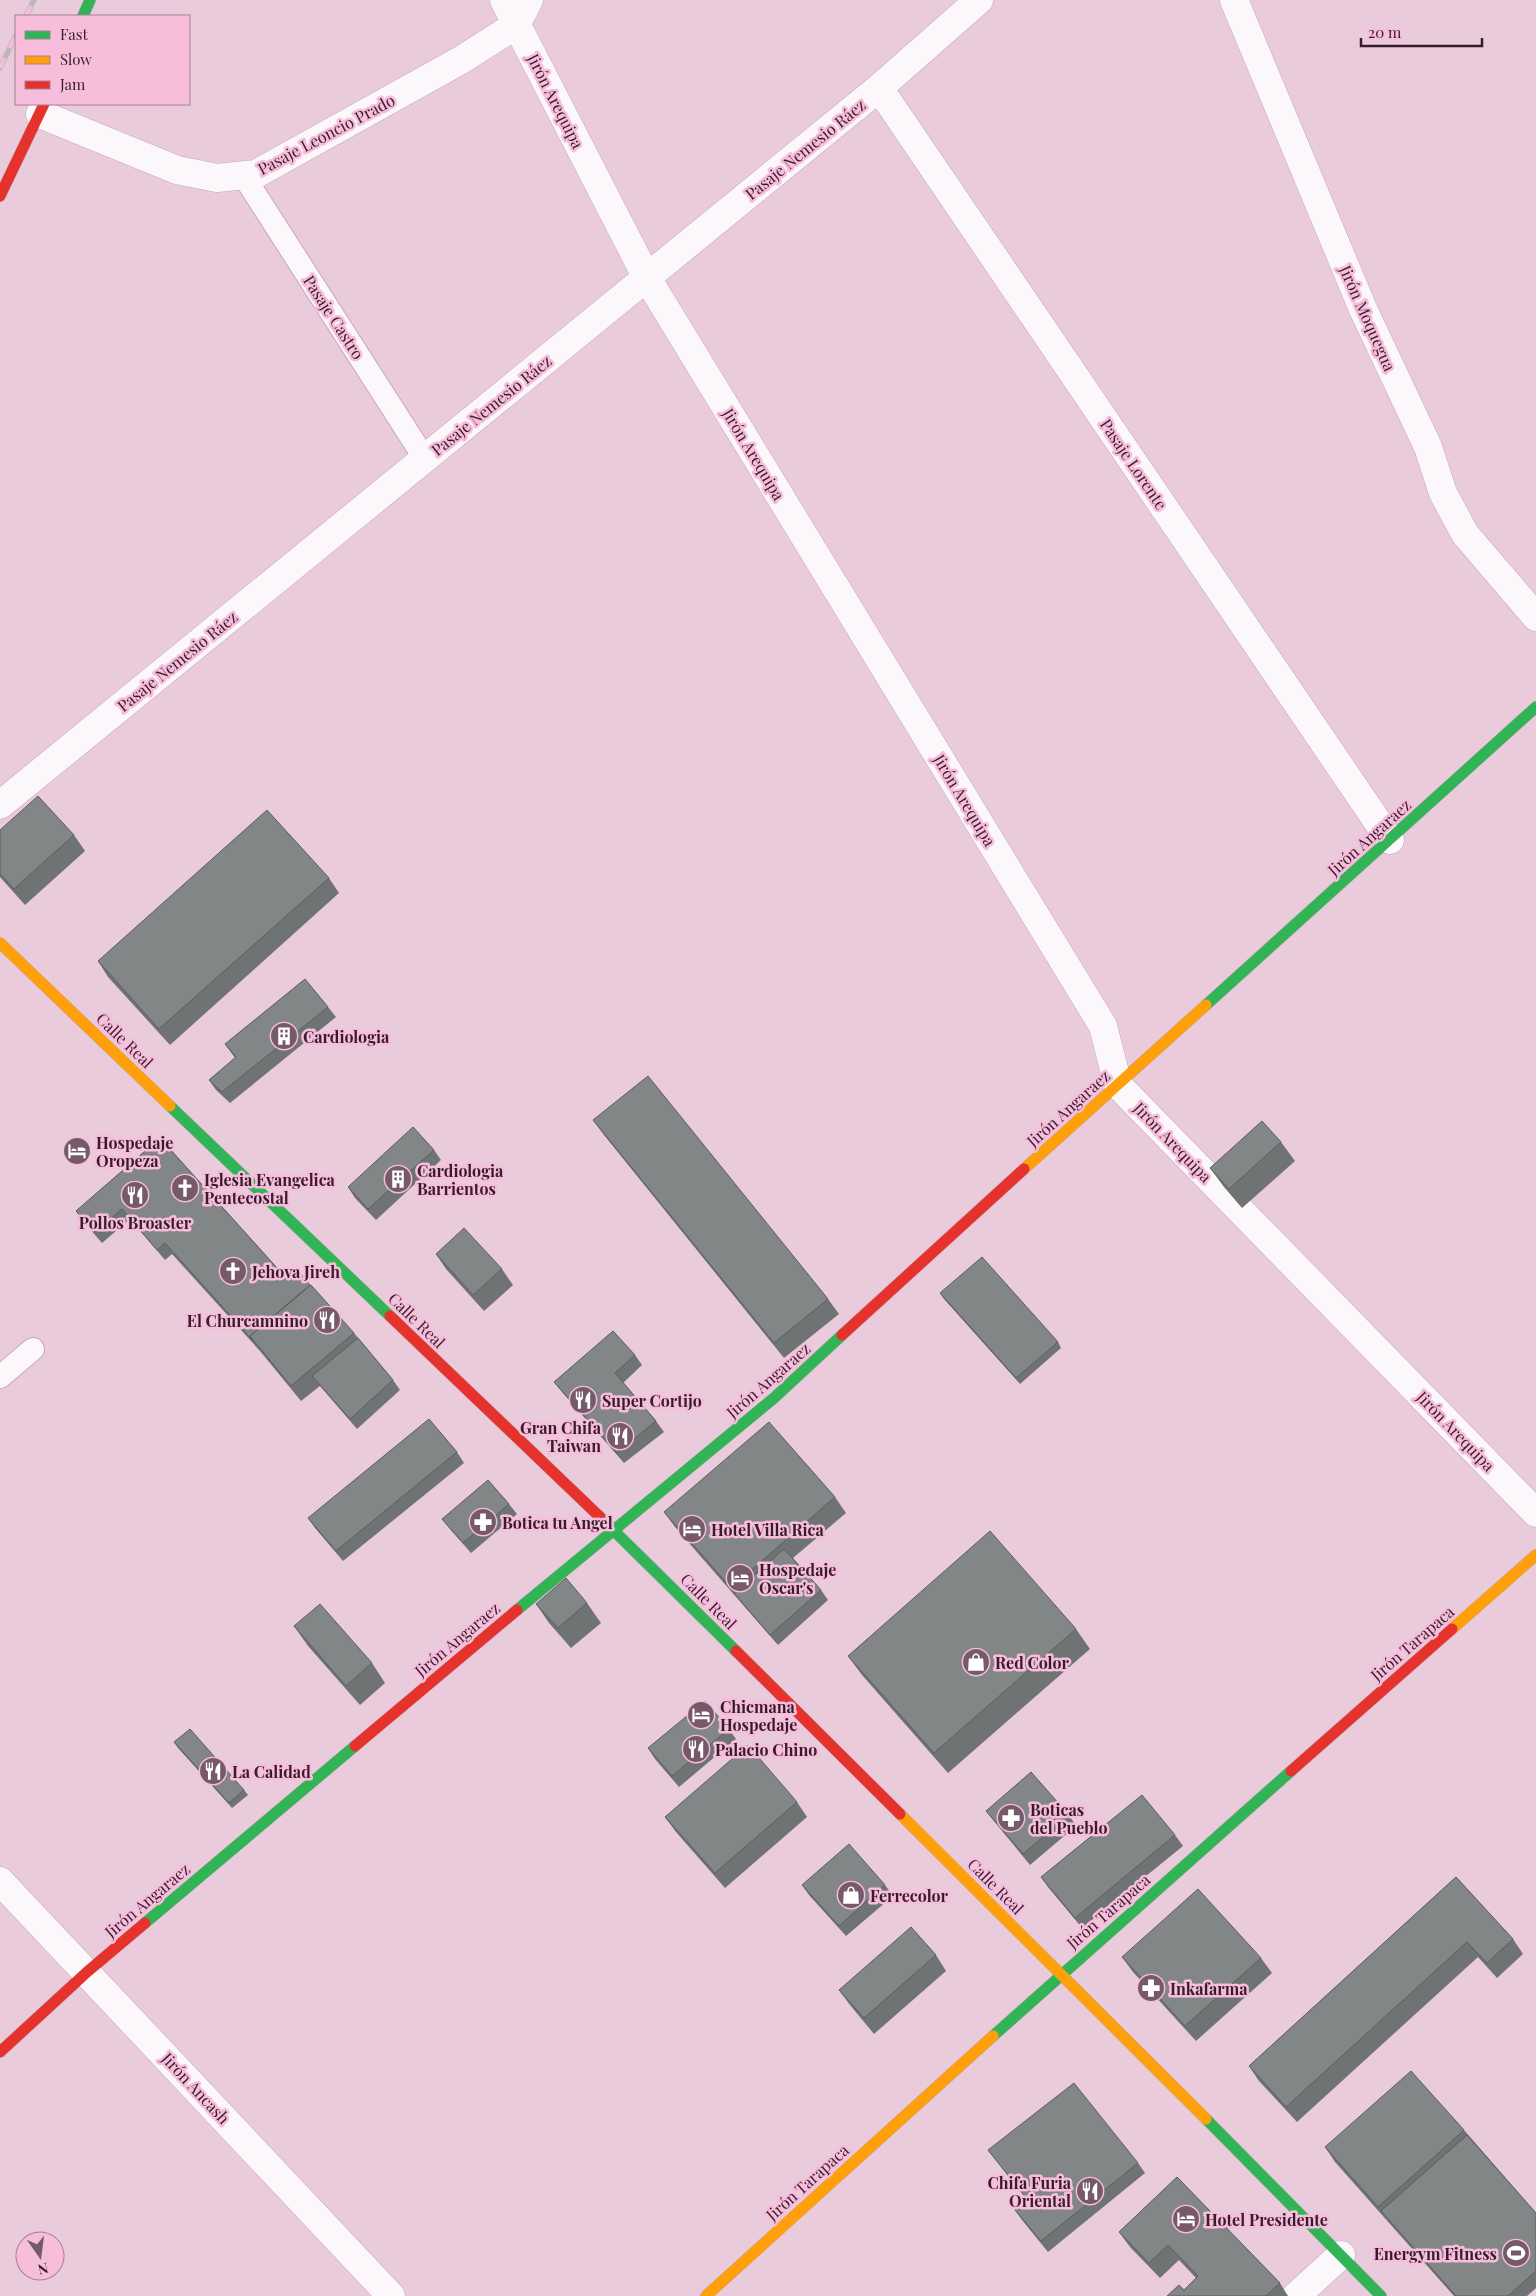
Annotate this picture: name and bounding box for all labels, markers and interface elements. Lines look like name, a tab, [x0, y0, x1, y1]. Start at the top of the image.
legend	[15, 15, 190, 105]
scale bar	[1361, 15, 1482, 47]
text: 20 m	[1368, 22, 1402, 42]
text: Fast	[60, 24, 89, 44]
text: Slow	[60, 49, 92, 69]
street label: Jirón Arequipa	[523, 49, 589, 152]
text: Jam	[59, 74, 86, 94]
street label: Pasaje Leoncio Prado	[254, 89, 398, 179]
street label: Pasaje Nemesio Ráez	[741, 94, 870, 204]
street label: Jirón Moquegua	[1335, 261, 1401, 374]
street label: Pasaje Castro	[299, 271, 369, 363]
street label: Pasaje Nemesio Ráez	[427, 350, 556, 460]
street label: Jirón Arequipa	[718, 403, 790, 504]
street label: Pasaje Lorente	[1096, 415, 1172, 513]
street label: Pasaje Nemesio Ráez	[113, 606, 242, 716]
street label: Jirón Arequipa	[929, 749, 1001, 850]
street label: Jirón Angaraez	[1322, 794, 1415, 881]
street label: Calle Real	[92, 1008, 158, 1073]
building icon: Cardiologia	[269, 1021, 299, 1051]
place label: Cardiologia	[303, 1026, 390, 1047]
street label: Jirón Angaraez	[1021, 1065, 1114, 1152]
street label: Jirón Arequipa	[1129, 1097, 1217, 1187]
place label: Hospedaje Oropeza	[96, 1132, 173, 1171]
hotel icon: Hospedaje Oropeza	[62, 1136, 92, 1166]
place label: Cardiologia Barrientos	[417, 1160, 504, 1199]
building icon: Cardiologia Barrientos	[383, 1164, 413, 1194]
place label: Iglesia Evangelica Pentecostal	[204, 1169, 336, 1208]
church icon: Iglesia Evangelica Pentecostal	[170, 1173, 200, 1203]
restaurant icon: Pollos Broaster	[120, 1180, 150, 1210]
place label: Pollos Broaster	[79, 1212, 192, 1233]
church icon: Jehova Jireh	[218, 1256, 248, 1286]
place label: Jehova Jireh	[251, 1261, 340, 1282]
street label: Calle Real	[384, 1288, 450, 1353]
restaurant icon: El Churcamnino	[312, 1305, 342, 1335]
place label: El Churcamnino	[187, 1310, 308, 1331]
street label: Jirón Angaraez	[721, 1337, 815, 1423]
restaurant icon: Super Cortijo	[568, 1385, 598, 1415]
street label: Jirón Arequipa	[1412, 1386, 1500, 1476]
place label: Super Cortijo	[602, 1390, 702, 1411]
place label: Gran Chifa Taiwan	[520, 1417, 602, 1456]
restaurant icon: Gran Chifa Taiwan	[605, 1421, 635, 1451]
pharmacy icon: Botica tu Angel	[468, 1507, 498, 1537]
place label: Botica tu Angel	[502, 1512, 613, 1533]
hotel icon: Hotel Villa Rica	[677, 1514, 707, 1544]
place label: Hotel Villa Rica	[711, 1519, 825, 1540]
place label: Hospedaje Oscar's	[759, 1559, 836, 1598]
hotel icon: Hospedaje Oscar's	[725, 1563, 755, 1593]
street label: Calle Real	[676, 1568, 742, 1634]
street label: Jirón Angaraez	[409, 1597, 504, 1681]
street label: Jirón Tarapaca	[1365, 1601, 1458, 1686]
shop icon: Red Color	[961, 1647, 991, 1677]
place label: Red Color	[995, 1652, 1069, 1673]
place label: Chicmana Hospedaje	[720, 1696, 797, 1735]
hotel icon: Chicmana Hospedaje	[686, 1700, 716, 1730]
restaurant icon: Palacio Chino	[681, 1734, 711, 1764]
place label: Palacio Chino	[715, 1739, 817, 1760]
restaurant icon: La Calidad	[198, 1756, 228, 1786]
place label: La Calidad	[232, 1761, 311, 1782]
place label: Boticas del Pueblo	[1030, 1799, 1107, 1838]
pharmacy icon: Boticas del Pueblo	[996, 1803, 1026, 1833]
street label: Calle Real	[963, 1853, 1029, 1919]
street label: Jirón Angaraez	[99, 1858, 194, 1942]
street label: Jirón Tarapaca	[1061, 1869, 1154, 1954]
shop icon: Ferrecolor	[836, 1880, 866, 1910]
place label: Ferrecolor	[870, 1885, 949, 1906]
pharmacy icon: Inkafarma	[1136, 1973, 1166, 2003]
place label: Inkafarma	[1170, 1978, 1248, 1999]
street label: Jirón Ancash	[157, 2047, 235, 2129]
street label: Jirón Tarapaca	[760, 2139, 853, 2225]
place label: Chifa Furia Oriental	[987, 2172, 1072, 2211]
restaurant icon: Chifa Furia Oriental	[1075, 2176, 1105, 2206]
hotel icon: Hotel Presidente	[1171, 2204, 1201, 2234]
place label: Hotel Presidente	[1205, 2209, 1328, 2230]
north arrow	[15, 2231, 65, 2281]
sports icon: Energym Fitness	[1501, 2238, 1531, 2268]
place label: Energym Fitness	[1374, 2243, 1497, 2264]
text: N	[36, 2259, 50, 2280]

